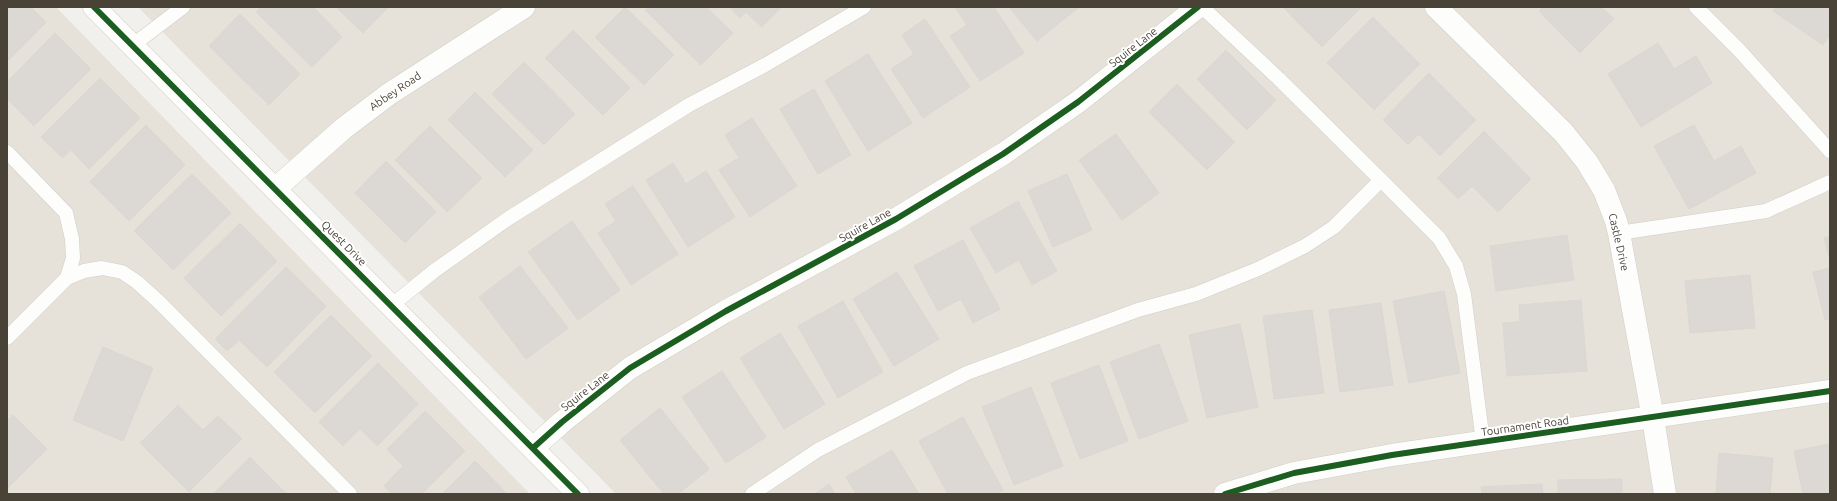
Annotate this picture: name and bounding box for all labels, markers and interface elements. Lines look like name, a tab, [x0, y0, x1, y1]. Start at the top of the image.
street label: Squire Lane	[1107, 25, 1159, 69]
street label: Abbey Road	[367, 69, 423, 113]
street label: Squire Lane	[837, 206, 893, 244]
street label: Castle Drive	[1607, 212, 1631, 272]
street label: Quest Drive	[319, 218, 369, 268]
street label: Squire Lane	[559, 369, 611, 413]
street label: Tournament Road	[1480, 414, 1570, 438]

